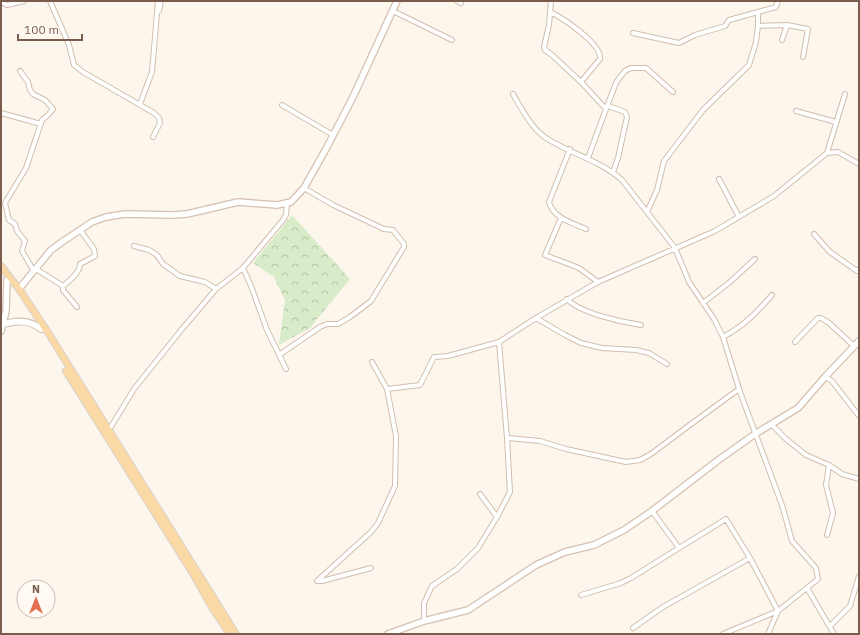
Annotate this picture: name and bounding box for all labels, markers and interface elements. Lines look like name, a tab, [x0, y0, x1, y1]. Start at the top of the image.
scale bar	[18, 16, 82, 42]
text: 100 m	[24, 22, 59, 37]
north arrow	[16, 579, 56, 619]
text: N	[32, 582, 40, 596]

